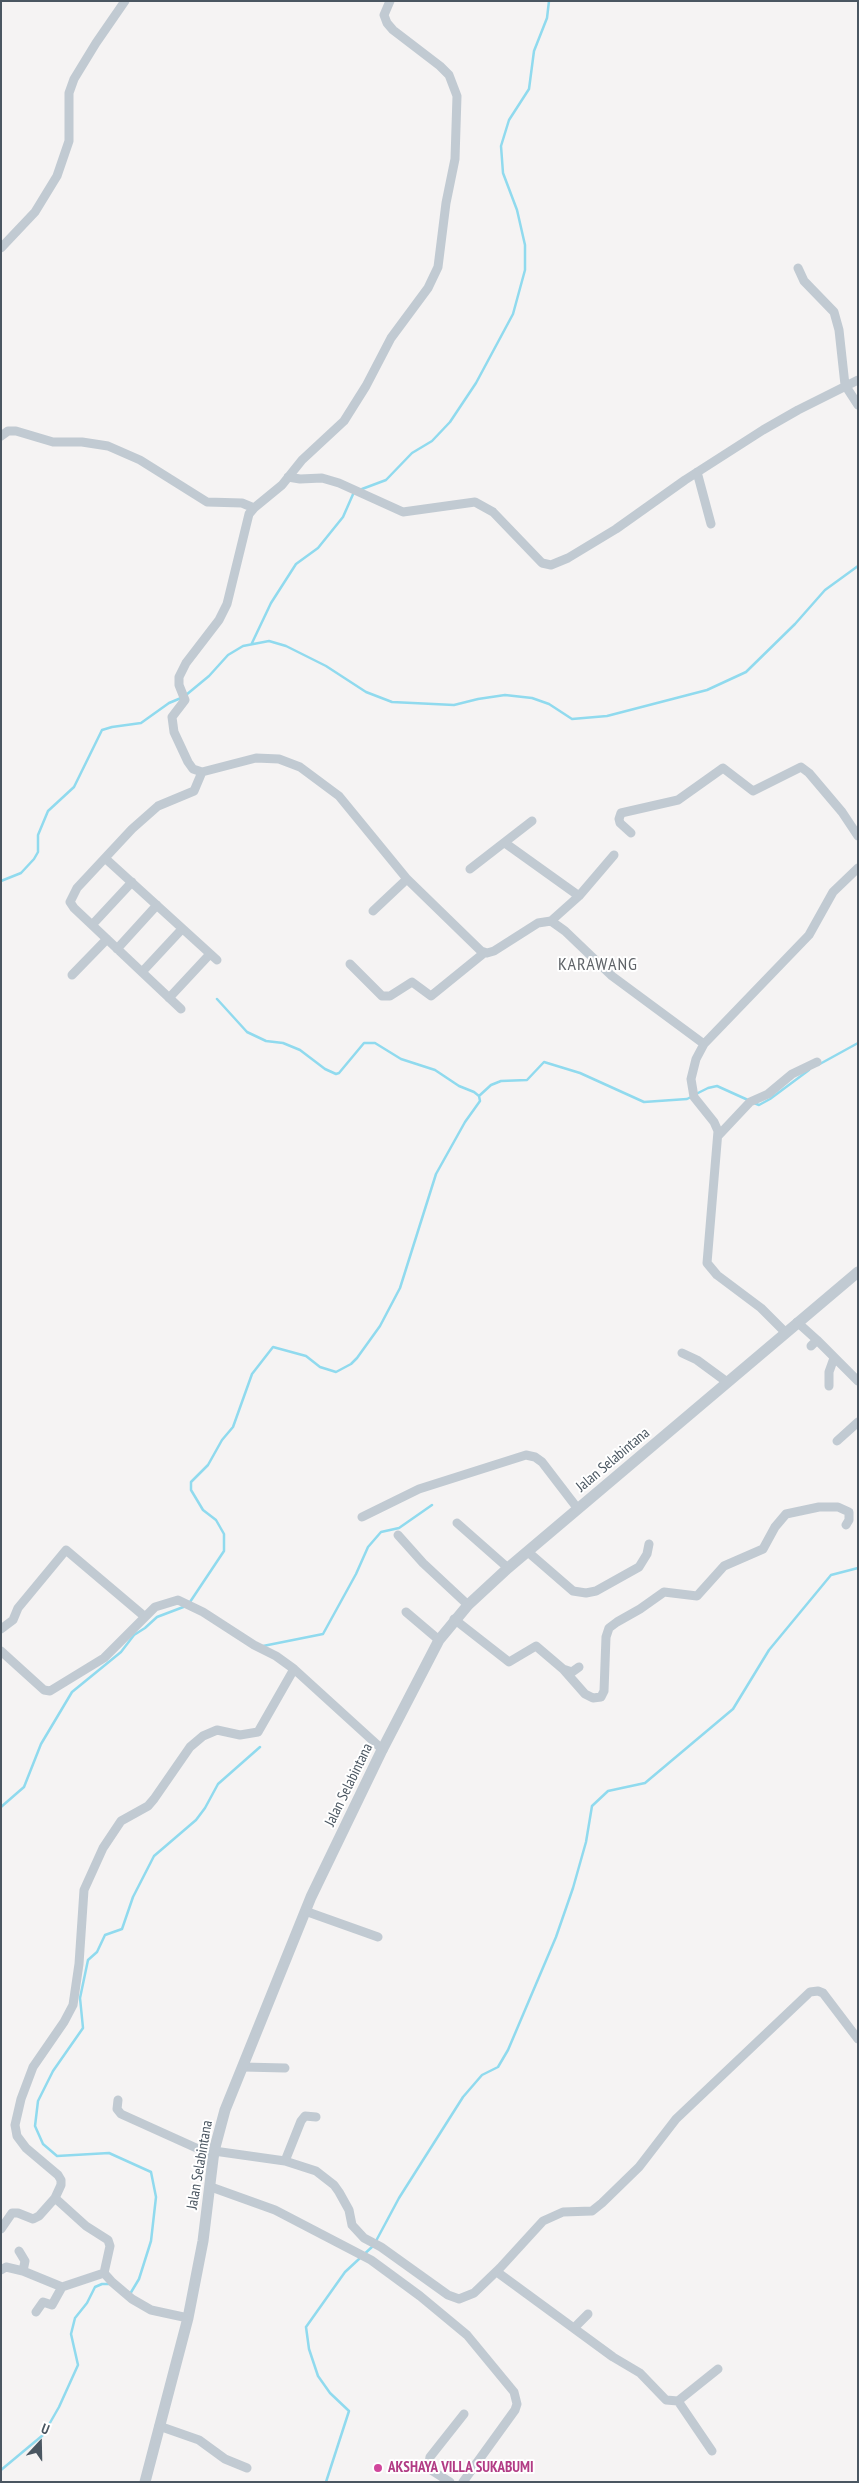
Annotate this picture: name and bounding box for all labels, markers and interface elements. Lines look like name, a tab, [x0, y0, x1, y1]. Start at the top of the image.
district label: KARAWANG	[557, 954, 639, 976]
street label: Jalan Selabintana	[573, 1424, 653, 1496]
street label: Jalan Selabintana	[321, 1741, 377, 1829]
street label: Jalan Selabintana	[183, 2119, 217, 2211]
north arrow	[15, 2418, 65, 2468]
text: U	[39, 2419, 52, 2439]
place label: AKSHAYA VILLA SUKABUMI	[388, 2459, 534, 2477]
marker: AKSHAYA VILLA SUKABUMI	[372, 2462, 384, 2474]

